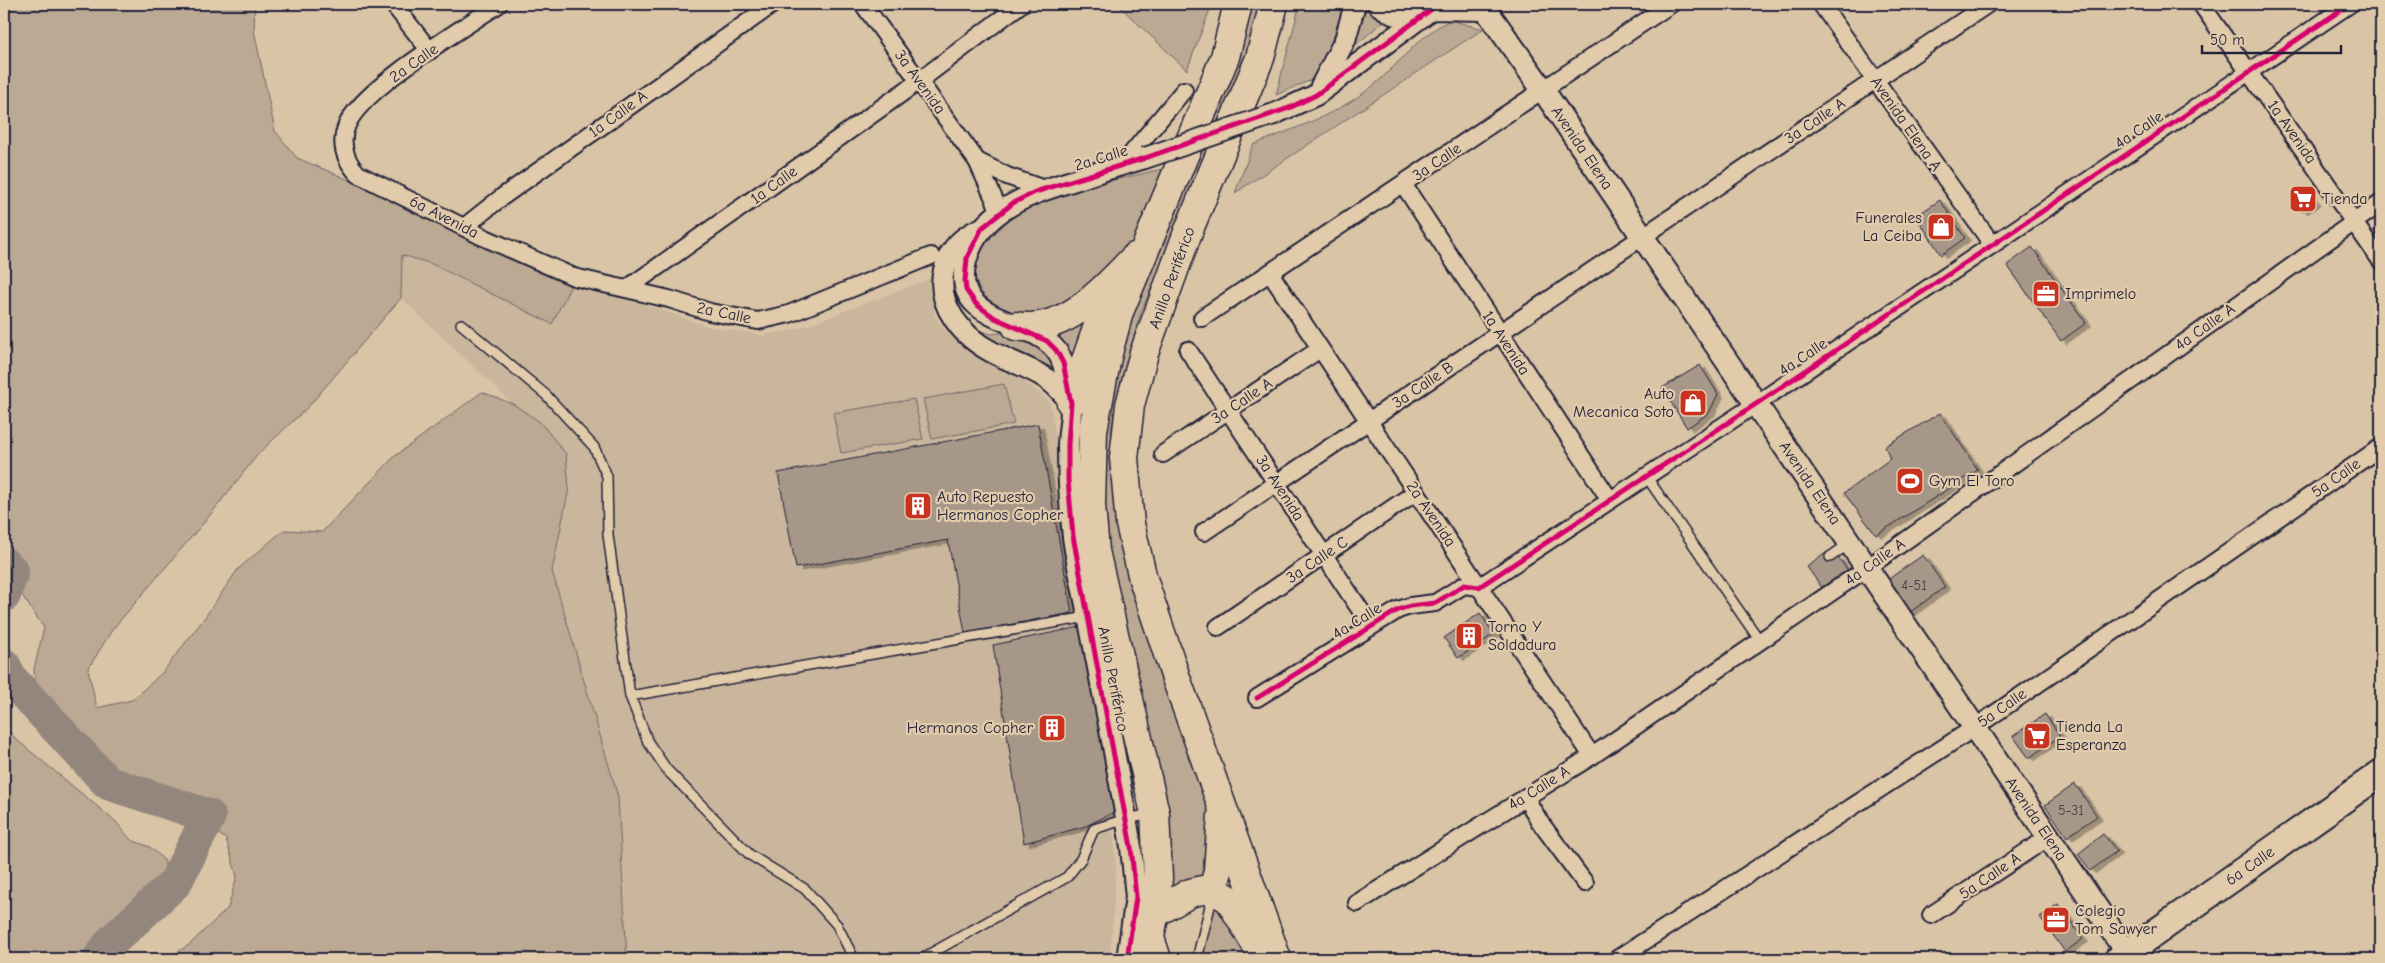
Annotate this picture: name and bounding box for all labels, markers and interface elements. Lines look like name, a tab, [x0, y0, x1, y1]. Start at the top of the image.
scale bar	[2202, 22, 2341, 54]
text: 50 m	[2210, 31, 2245, 49]
street label: 2a Calle	[386, 40, 442, 86]
street label: 3a Avenida	[891, 47, 949, 117]
street label: Avenida Elena A	[1867, 73, 1945, 175]
street label: 1a Calle A	[585, 87, 651, 141]
street label: 3a Calle A	[1781, 94, 1849, 148]
street label: 1a Avenida	[2264, 97, 2320, 167]
street label: Avenida Elena	[1548, 103, 1616, 193]
street label: 4a Calle	[2111, 107, 2167, 153]
street label: 3a Calle	[1409, 139, 1465, 185]
street label: 2a Calle	[1072, 141, 1130, 175]
street label: 1a Calle	[747, 162, 801, 208]
supermarket icon: Tienda	[2288, 184, 2318, 214]
place label: Tienda	[2322, 190, 2368, 208]
street label: 6a Avenida	[406, 192, 482, 242]
place label: Funerales La Ceiba	[1855, 209, 1922, 245]
shop icon: Funerales La Ceiba	[1926, 212, 1956, 242]
street label: Anillo Periférico	[1145, 225, 1199, 331]
office icon: Imprimelo	[2031, 279, 2061, 309]
place label: Imprimelo	[2065, 285, 2136, 303]
street label: 2a Calle	[695, 298, 753, 328]
street label: 4a Calle A	[2172, 300, 2238, 354]
street label: 1a Avenida	[1479, 308, 1533, 378]
street label: 4a Calle	[1775, 334, 1831, 380]
street label: 3a Calle B	[1389, 358, 1457, 412]
street label: 3a Calle A	[1208, 374, 1276, 428]
place label: Auto Mecanica Soto	[1573, 385, 1674, 421]
shop icon: Auto Mecanica Soto	[1678, 388, 1708, 418]
street label: Avenida Elena	[1776, 438, 1844, 528]
street label: 3a Avenida	[1252, 452, 1308, 524]
street label: 5a Calle	[2308, 455, 2364, 501]
sports icon: Gym El Toro	[1895, 466, 1925, 496]
place label: Gym El Toro	[1929, 472, 2015, 490]
street label: 2a Avenida	[1403, 478, 1459, 550]
place label: Auto Repuesto Hermanos Copher	[937, 488, 1064, 524]
building icon: Auto Repuesto Hermanos Copher	[903, 491, 933, 521]
street label: 3a Calle C	[1283, 533, 1351, 587]
street label: 4a Calle A	[1842, 535, 1908, 589]
house number: 4-51	[1901, 577, 1927, 594]
street label: 4a Calle	[1329, 599, 1385, 643]
place label: Torno Y Soldadura	[1488, 618, 1557, 654]
building icon: Torno Y Soldadura	[1454, 621, 1484, 651]
street label: Anillo Periférico	[1094, 625, 1132, 733]
street label: 5a Calle	[1974, 685, 2030, 731]
building icon: Hermanos Copher	[1037, 713, 1067, 743]
place label: Tienda La Esperanza	[2056, 718, 2127, 754]
place label: Hermanos Copher	[907, 719, 1034, 737]
supermarket icon: Tienda La Esperanza	[2022, 721, 2052, 751]
street label: 4a Calle A	[1505, 762, 1573, 814]
street label: Avenida Elena	[2002, 774, 2070, 864]
house number: 5-31	[2058, 802, 2084, 819]
street label: 6a Calle	[2222, 843, 2278, 889]
street label: 5a Calle A	[1956, 849, 2024, 903]
place label: Colegio Tom Sawyer	[2075, 902, 2157, 938]
office icon: Colegio Tom Sawyer	[2041, 905, 2071, 935]

